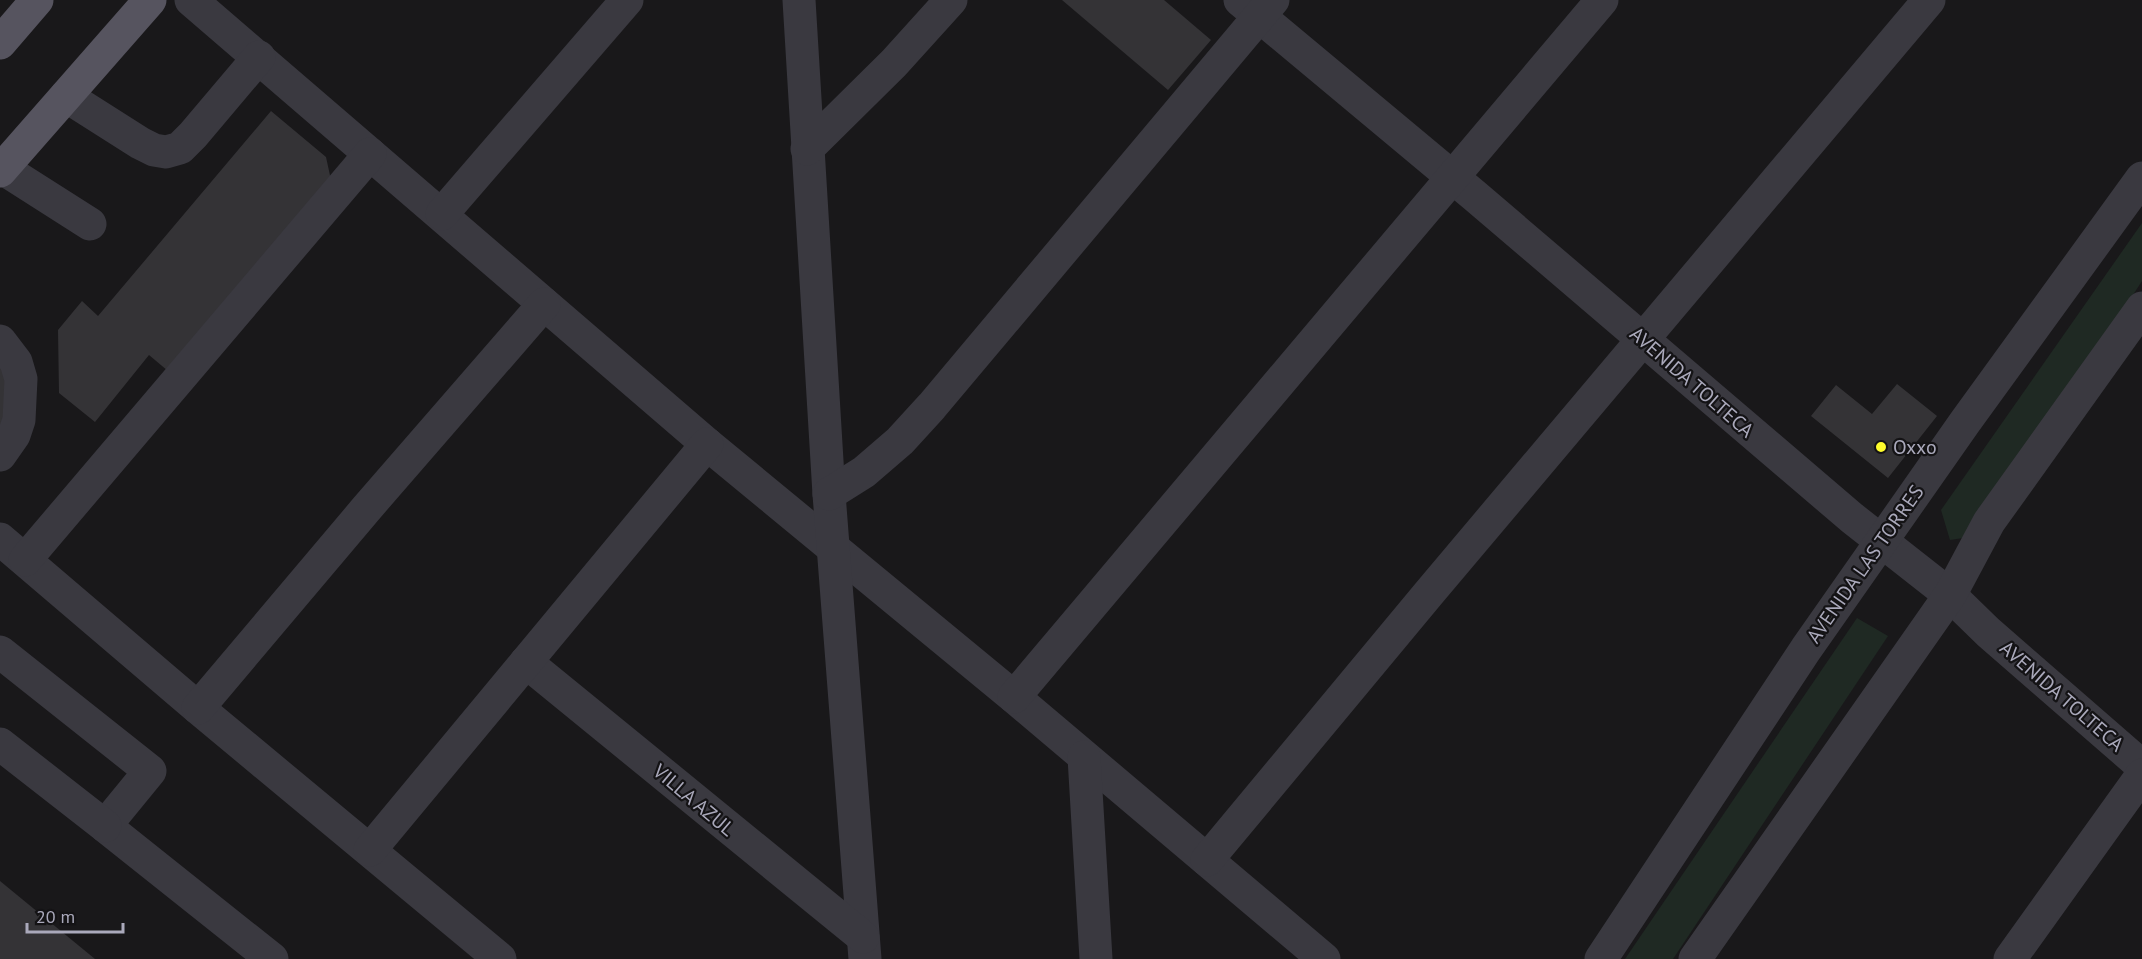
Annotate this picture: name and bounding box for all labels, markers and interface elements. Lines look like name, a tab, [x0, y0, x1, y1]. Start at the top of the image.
street label: AVENIDA TOLTECA	[1624, 321, 1760, 443]
place label: Oxxo	[1893, 434, 1937, 460]
marker: Oxxo	[1874, 440, 1888, 454]
street label: AVENIDA LAS TORRES	[1801, 480, 1929, 648]
street label: AVENIDA TOLTECA	[1994, 635, 2130, 757]
street label: VILLA AZUL	[647, 757, 740, 842]
scale bar	[27, 896, 123, 934]
text: 20 m	[36, 905, 75, 928]

